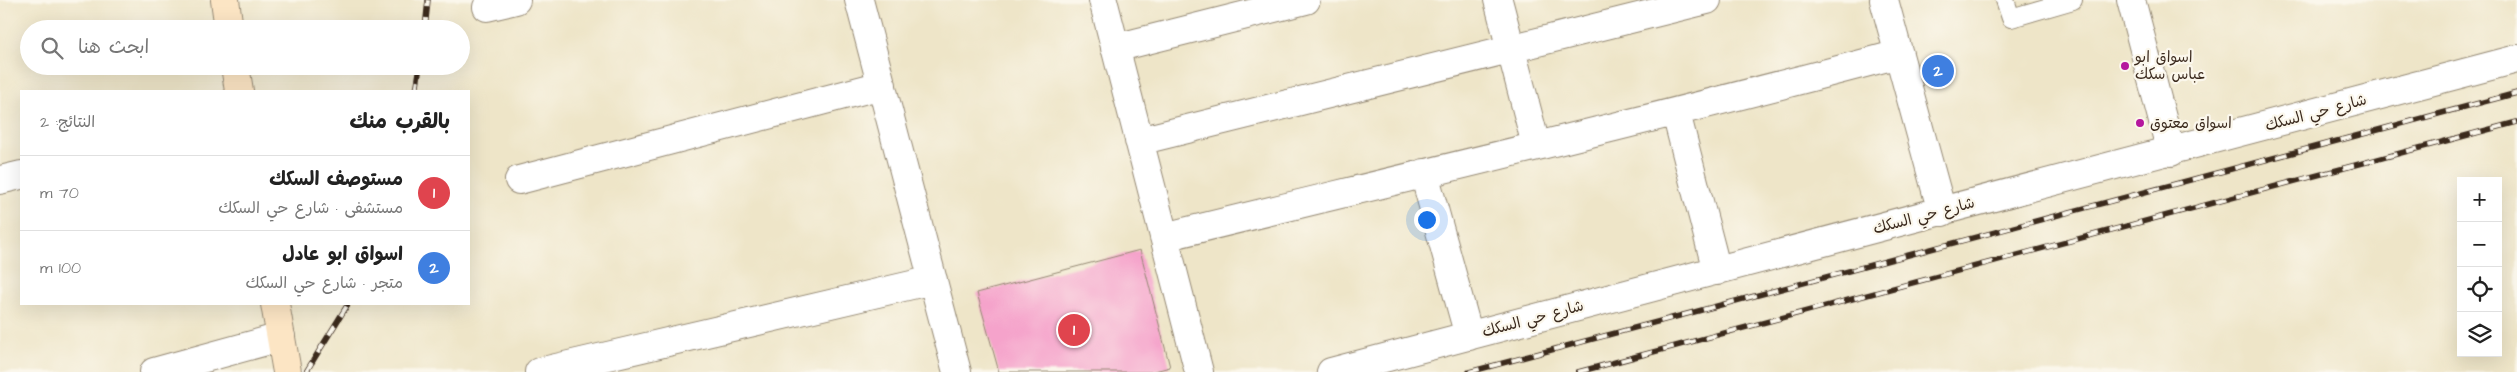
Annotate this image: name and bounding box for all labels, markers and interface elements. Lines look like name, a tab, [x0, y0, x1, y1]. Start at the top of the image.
search box	[20, 20, 470, 75]
icon: search	[38, 34, 66, 62]
text: ابحث هنا	[78, 34, 149, 61]
place label: اسواق ابو عباس سكك	[2134, 47, 2205, 85]
pin: 2	[1922, 52, 1954, 90]
marker: اسواق ابو عباس سكك	[2119, 60, 2131, 72]
street label: شارع حي السكك	[2263, 89, 2370, 139]
text: بالقرب منك	[349, 107, 450, 136]
text: النتائج: 2	[40, 111, 95, 133]
place label: اسواق معتوق	[2150, 113, 2232, 134]
marker: اسواق معتوق	[2134, 117, 2146, 129]
text: مستوصف السكك	[269, 166, 403, 193]
map controls	[2457, 177, 2502, 357]
button: +	[2457, 177, 2502, 222]
text: 70 m	[40, 182, 79, 204]
text: 1	[433, 182, 435, 204]
street label: شارع حي السكك	[1871, 192, 1978, 242]
text: مستشفى · شارع حي السكك	[218, 197, 403, 219]
your location	[1414, 207, 1440, 233]
button: −	[2457, 222, 2502, 267]
text: اسواق ابو عادل	[282, 241, 403, 268]
text: 100 m	[40, 257, 81, 279]
text: 2	[429, 257, 439, 279]
button: locate	[2457, 267, 2502, 312]
text: متجر · شارع حي السكك	[245, 272, 403, 294]
street label: شارع حي السكك	[1480, 295, 1587, 345]
pin: 1	[1058, 311, 1090, 349]
button: layers	[2457, 312, 2502, 357]

